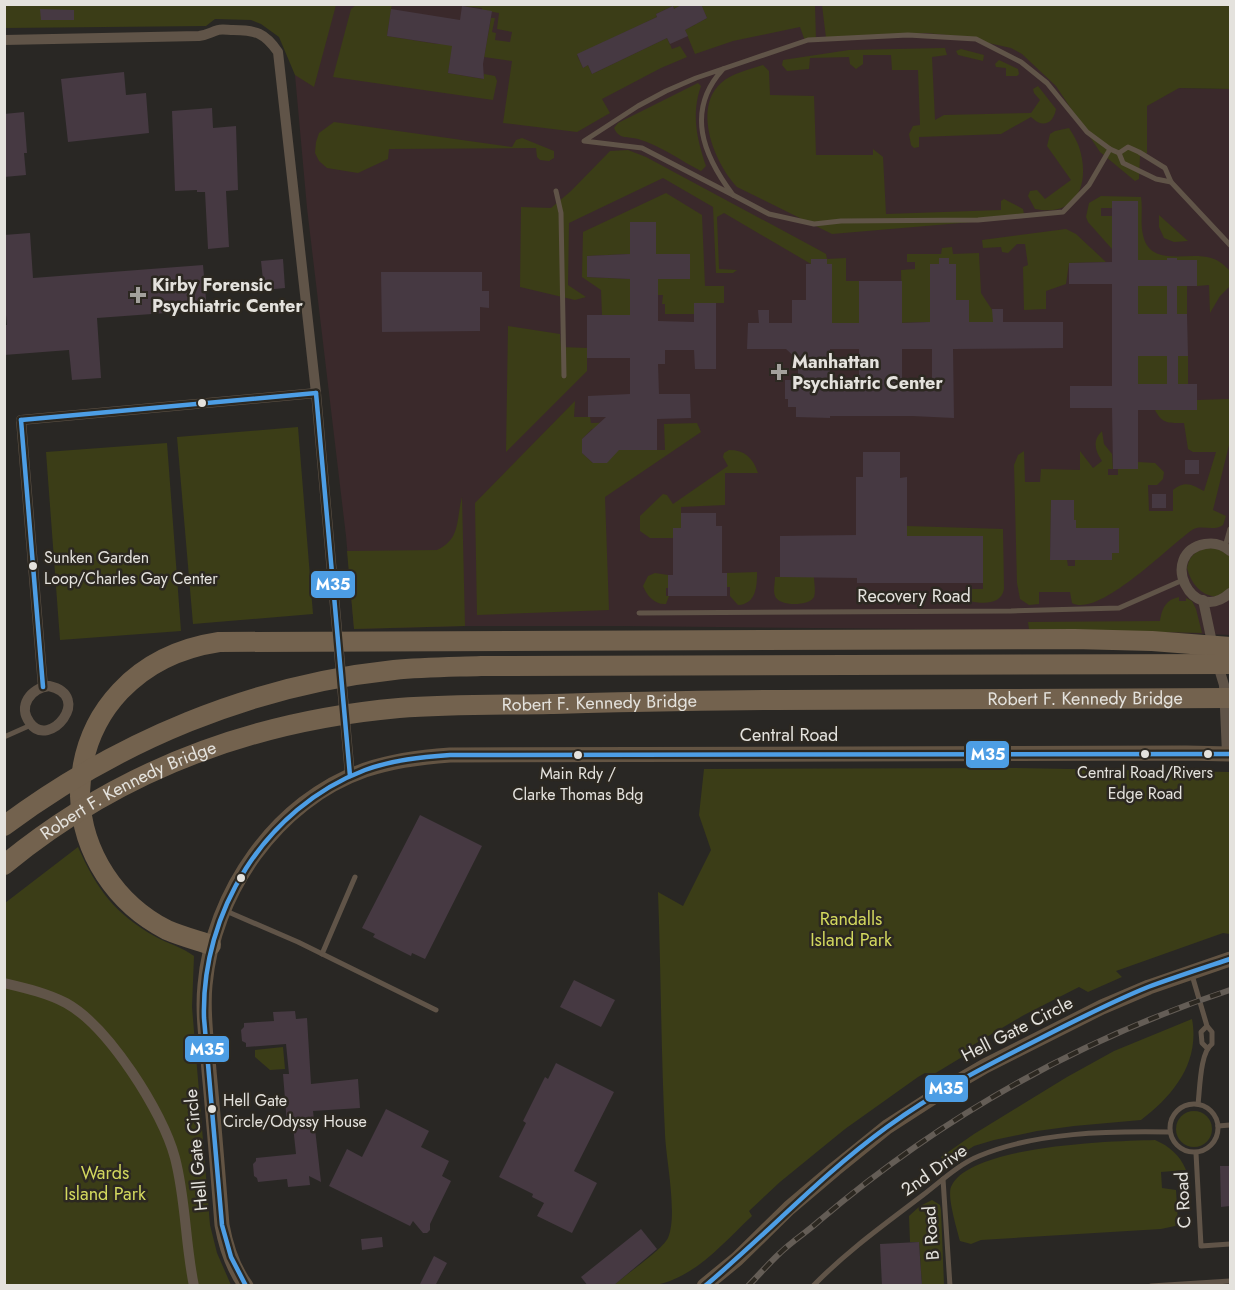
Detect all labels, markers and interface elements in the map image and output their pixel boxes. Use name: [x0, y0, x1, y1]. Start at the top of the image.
place label: Kirby Forensic Psychiatric Center: [152, 272, 303, 319]
marker: Kirby Forensic Psychiatric Center: [129, 286, 147, 304]
place label: Manhattan Psychiatric Center: [792, 349, 943, 396]
marker: Manhattan Psychiatric Center: [770, 363, 788, 381]
unlabelled marker: [196, 397, 208, 409]
place label: Sunken Garden Loop/Charles Gay Center: [44, 546, 218, 590]
marker: Sunken Garden Loop/Charles Gay Center: [27, 560, 39, 572]
line badge: M35: [310, 570, 356, 599]
text: M35: [316, 573, 350, 596]
street label: Recovery Road: [857, 583, 971, 609]
street label: Robert F. Kennedy Bridge: [987, 685, 1183, 712]
street label: Robert F. Kennedy Bridge: [502, 688, 697, 718]
street label: Central Road: [740, 722, 838, 748]
street label: Robert F. Kennedy Bridge: [35, 734, 220, 846]
line badge: M35: [965, 740, 1010, 769]
text: M35: [971, 743, 1005, 766]
marker: Central Road/Rivers Edge Road: [1139, 748, 1151, 760]
unlabelled marker: [1202, 748, 1214, 760]
marker: Main Rdy / Clarke Thomas Bdg: [572, 749, 584, 761]
place label: Central Road/Rivers Edge Road: [1077, 761, 1213, 805]
place label: Main Rdy / Clarke Thomas Bdg: [513, 762, 643, 806]
unlabelled marker: [235, 872, 247, 884]
park label: Randalls Island Park: [810, 906, 892, 953]
street label: Hell Gate Circle: [957, 990, 1077, 1068]
line badge: M35: [184, 1035, 230, 1063]
text: M35: [190, 1038, 224, 1061]
line badge: M35: [924, 1074, 969, 1103]
text: M35: [929, 1077, 963, 1100]
street label: Hell Gate Circle: [178, 1088, 214, 1212]
place label: Hell Gate Circle/Odyssy House: [223, 1089, 367, 1133]
marker: Hell Gate Circle/Odyssy House: [206, 1103, 218, 1115]
street label: 2nd Drive: [896, 1138, 972, 1202]
park label: Wards Island Park: [64, 1160, 146, 1207]
street label: C Road: [1169, 1171, 1197, 1229]
street label: B Road: [916, 1205, 946, 1261]

